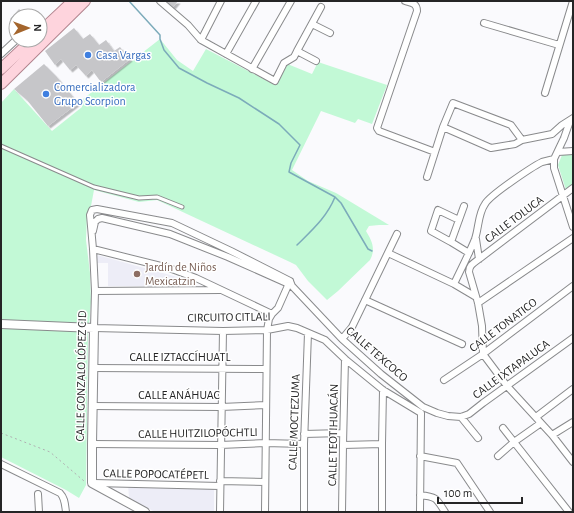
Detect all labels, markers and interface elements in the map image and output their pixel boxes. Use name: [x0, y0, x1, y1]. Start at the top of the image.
north arrow: [8, 8, 48, 48]
text: N: [32, 24, 43, 32]
place label: Casa Vargas: [96, 49, 151, 61]
marker: Casa Vargas: [83, 50, 93, 60]
place label: Comercializadora Grupo Scorpion: [54, 81, 136, 107]
marker: Comercializadora Grupo Scorpion: [41, 89, 51, 99]
street label: CALLE TOLUCA: [483, 193, 545, 245]
place label: Jardín de Niños Mexicatzin: [145, 261, 216, 287]
marker: Jardín de Niños Mexicatzin: [132, 269, 142, 279]
street label: CALLE TONATICO: [467, 296, 539, 354]
street label: CALLE GONZALO LÓPEZ CID: [73, 310, 88, 442]
street label: CIRCUITO CITLALI: [187, 310, 271, 324]
street label: CALLE TEXCOCO: [344, 324, 410, 384]
street label: CALLE IXTAPALUCA: [470, 337, 552, 401]
street label: CALLE IZTACCÍHUATL: [130, 350, 230, 363]
street label: CALLE MOCTEZUMA: [286, 374, 302, 470]
street label: CALLE TEOTIHUACÁN: [325, 384, 340, 486]
street label: CALLE ANÁHUAC: [138, 388, 220, 401]
street label: CALLE HUITZILOPÓCHTLI: [138, 425, 258, 440]
street label: CALLE POPOCATÉPETL: [103, 466, 209, 481]
scale bar: [438, 479, 522, 505]
text: 100 m: [444, 487, 472, 499]

